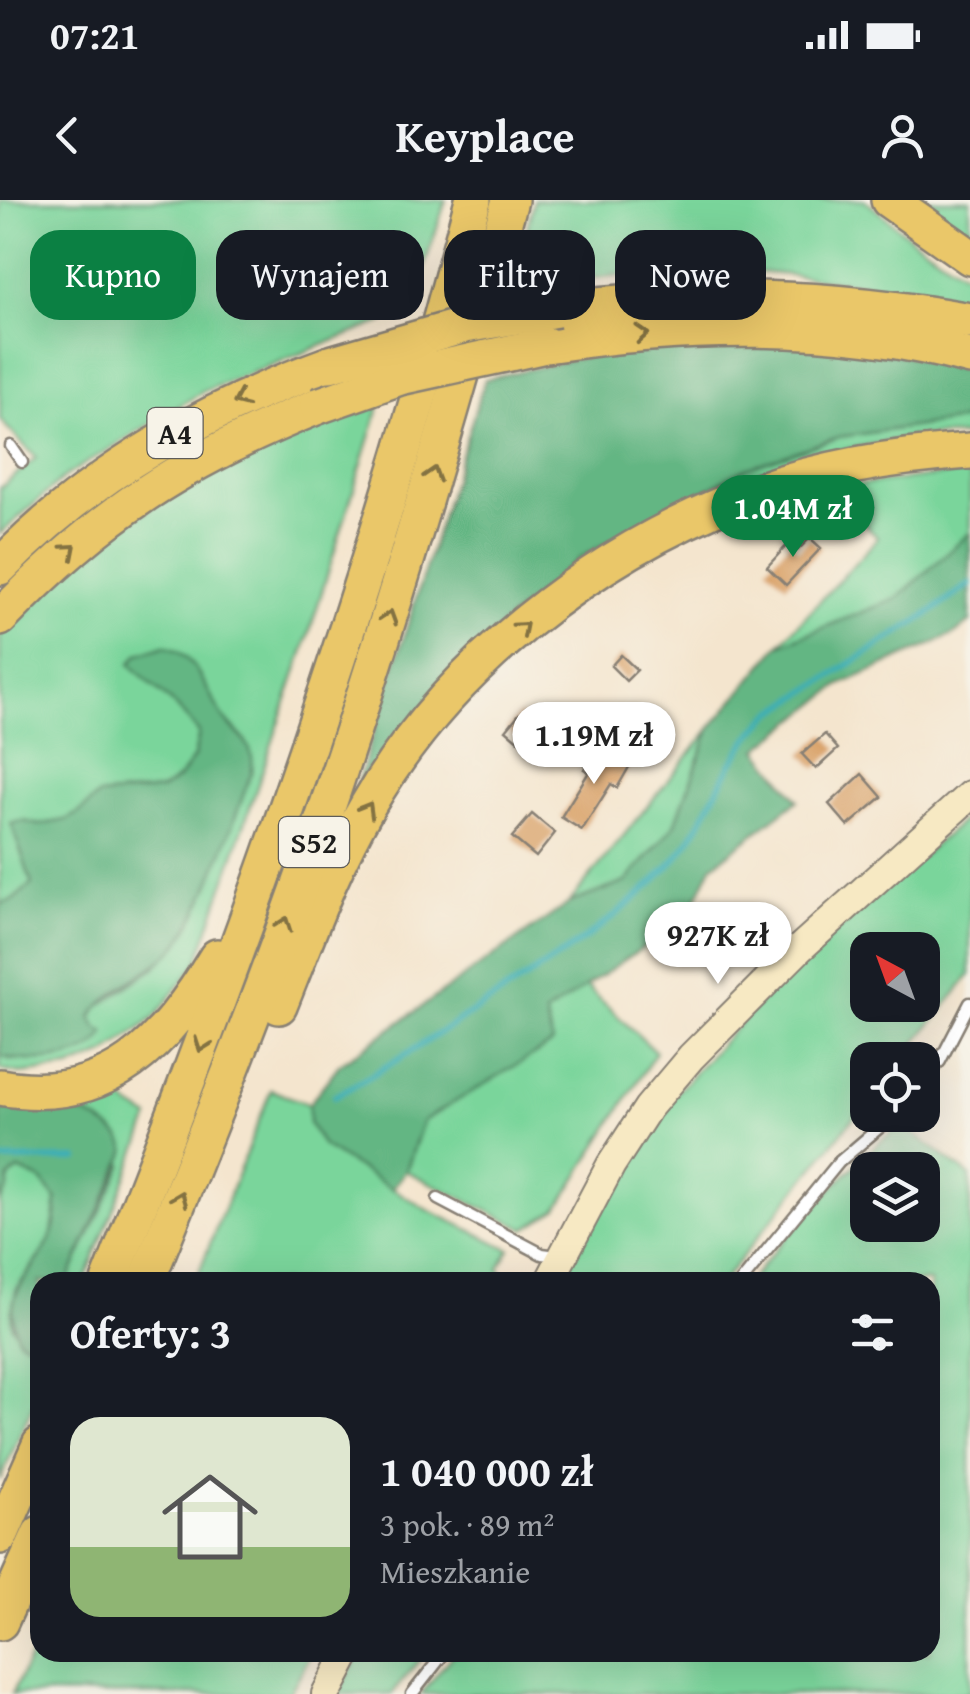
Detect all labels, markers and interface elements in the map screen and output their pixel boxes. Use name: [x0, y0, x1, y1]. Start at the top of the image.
text: 07:21: [50, 7, 140, 63]
text: Keyplace: [395, 103, 575, 168]
icon: back: [40, 108, 95, 163]
icon: person: [875, 108, 930, 163]
chip: Kupno: [30, 230, 196, 320]
chip: Wynajem: [216, 230, 424, 320]
chip: Filtry: [444, 230, 595, 320]
chip: Nowe: [615, 230, 766, 320]
one-way arrow: [635, 324, 651, 345]
one-way arrow: [232, 388, 250, 408]
road number: A4: [148, 408, 202, 458]
one-way arrow: [421, 466, 442, 483]
pin: 1.04M zł: [690, 475, 896, 560]
text: 1.04M zł: [733, 484, 853, 531]
one-way arrow: [58, 543, 77, 561]
one-way arrow: [377, 609, 397, 626]
one-way arrow: [510, 622, 528, 640]
pin: 1.19M zł: [491, 702, 697, 787]
text: 1.19M zł: [534, 711, 654, 758]
one-way arrow: [355, 801, 374, 819]
road number: S52: [279, 817, 349, 867]
pin: 927K zł: [626, 902, 810, 987]
text: 927K zł: [667, 911, 769, 958]
one-way arrow: [272, 917, 293, 934]
north arrow: [850, 932, 940, 1022]
map controls: [850, 932, 940, 1242]
one-way arrow: [194, 1035, 214, 1053]
button: locate: [850, 1042, 940, 1132]
button: layers: [850, 1152, 940, 1242]
one-way arrow: [168, 1191, 188, 1209]
text: Oferty: 3: [70, 1302, 231, 1363]
icon: filters: [845, 1305, 900, 1360]
text: 1 040 000 zł: [380, 1440, 594, 1501]
icon: home: [150, 1457, 270, 1577]
text: 3 pok. · 89 m²: [380, 1501, 554, 1548]
text: Mieszkanie: [380, 1548, 530, 1595]

